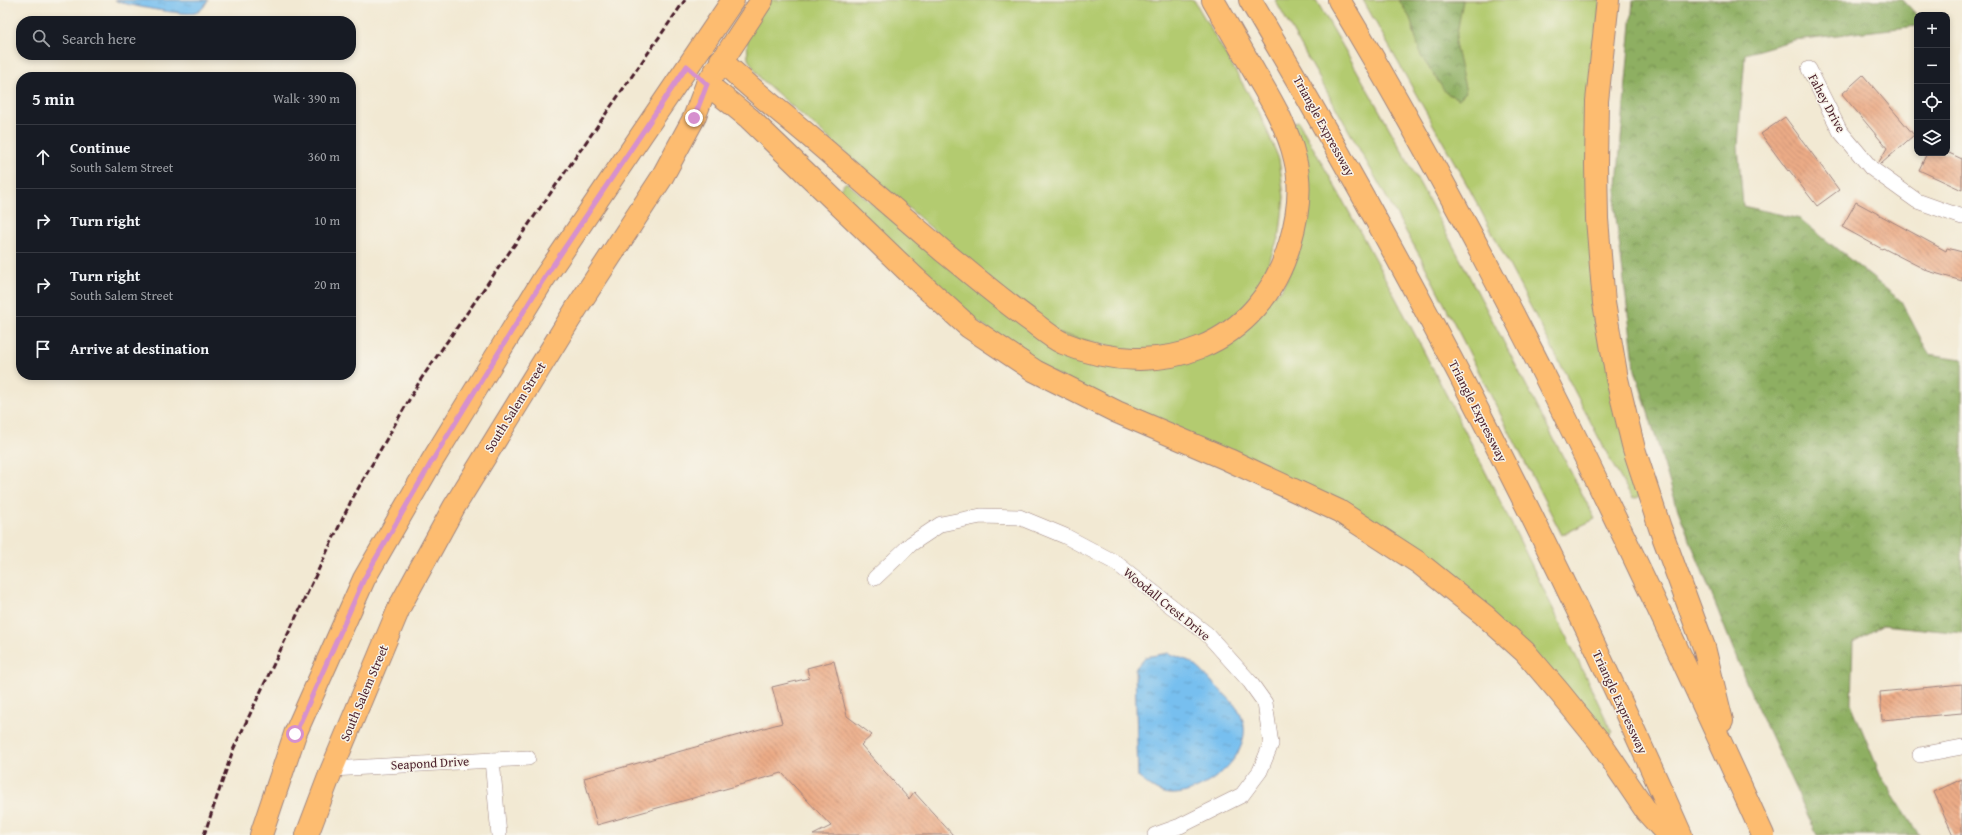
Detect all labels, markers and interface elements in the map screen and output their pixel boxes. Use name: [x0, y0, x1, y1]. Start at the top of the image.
map controls: [1914, 12, 1950, 156]
button: +: [1914, 12, 1950, 48]
search box: [16, 16, 356, 60]
icon: search: [30, 27, 52, 49]
text: Search here: [62, 28, 136, 49]
button: −: [1914, 48, 1950, 84]
street label: Fahey Drive: [1804, 70, 1850, 136]
street label: Triangle Expressway: [1288, 72, 1360, 180]
button: locate: [1914, 84, 1950, 120]
text: 5 min: [32, 86, 74, 111]
text: Walk · 390 m: [273, 89, 340, 108]
route end: [685, 109, 703, 127]
button: layers: [1914, 120, 1950, 156]
text: Continue: [70, 137, 131, 158]
icon: ahead: [32, 146, 54, 168]
text: 360 m: [308, 147, 340, 166]
text: South Salem Street: [70, 158, 173, 177]
icon: right: [32, 210, 54, 232]
text: Turn right: [70, 210, 141, 231]
text: 10 m: [314, 211, 340, 230]
text: Turn right: [70, 265, 141, 286]
icon: right: [32, 274, 54, 296]
text: 20 m: [314, 275, 340, 294]
text: South Salem Street: [70, 286, 173, 305]
icon: arrive: [32, 338, 54, 360]
text: Arrive at destination: [70, 338, 209, 359]
street label: Triangle Expressway: [1444, 357, 1512, 466]
street label: South Salem Street: [480, 358, 551, 456]
street label: Woodall Crest Drive: [1119, 563, 1215, 645]
street label: South Salem Street: [335, 641, 393, 744]
street label: Triangle Expressway: [1588, 647, 1653, 757]
route start: [286, 725, 304, 743]
street label: Seapond Drive: [390, 751, 470, 775]

